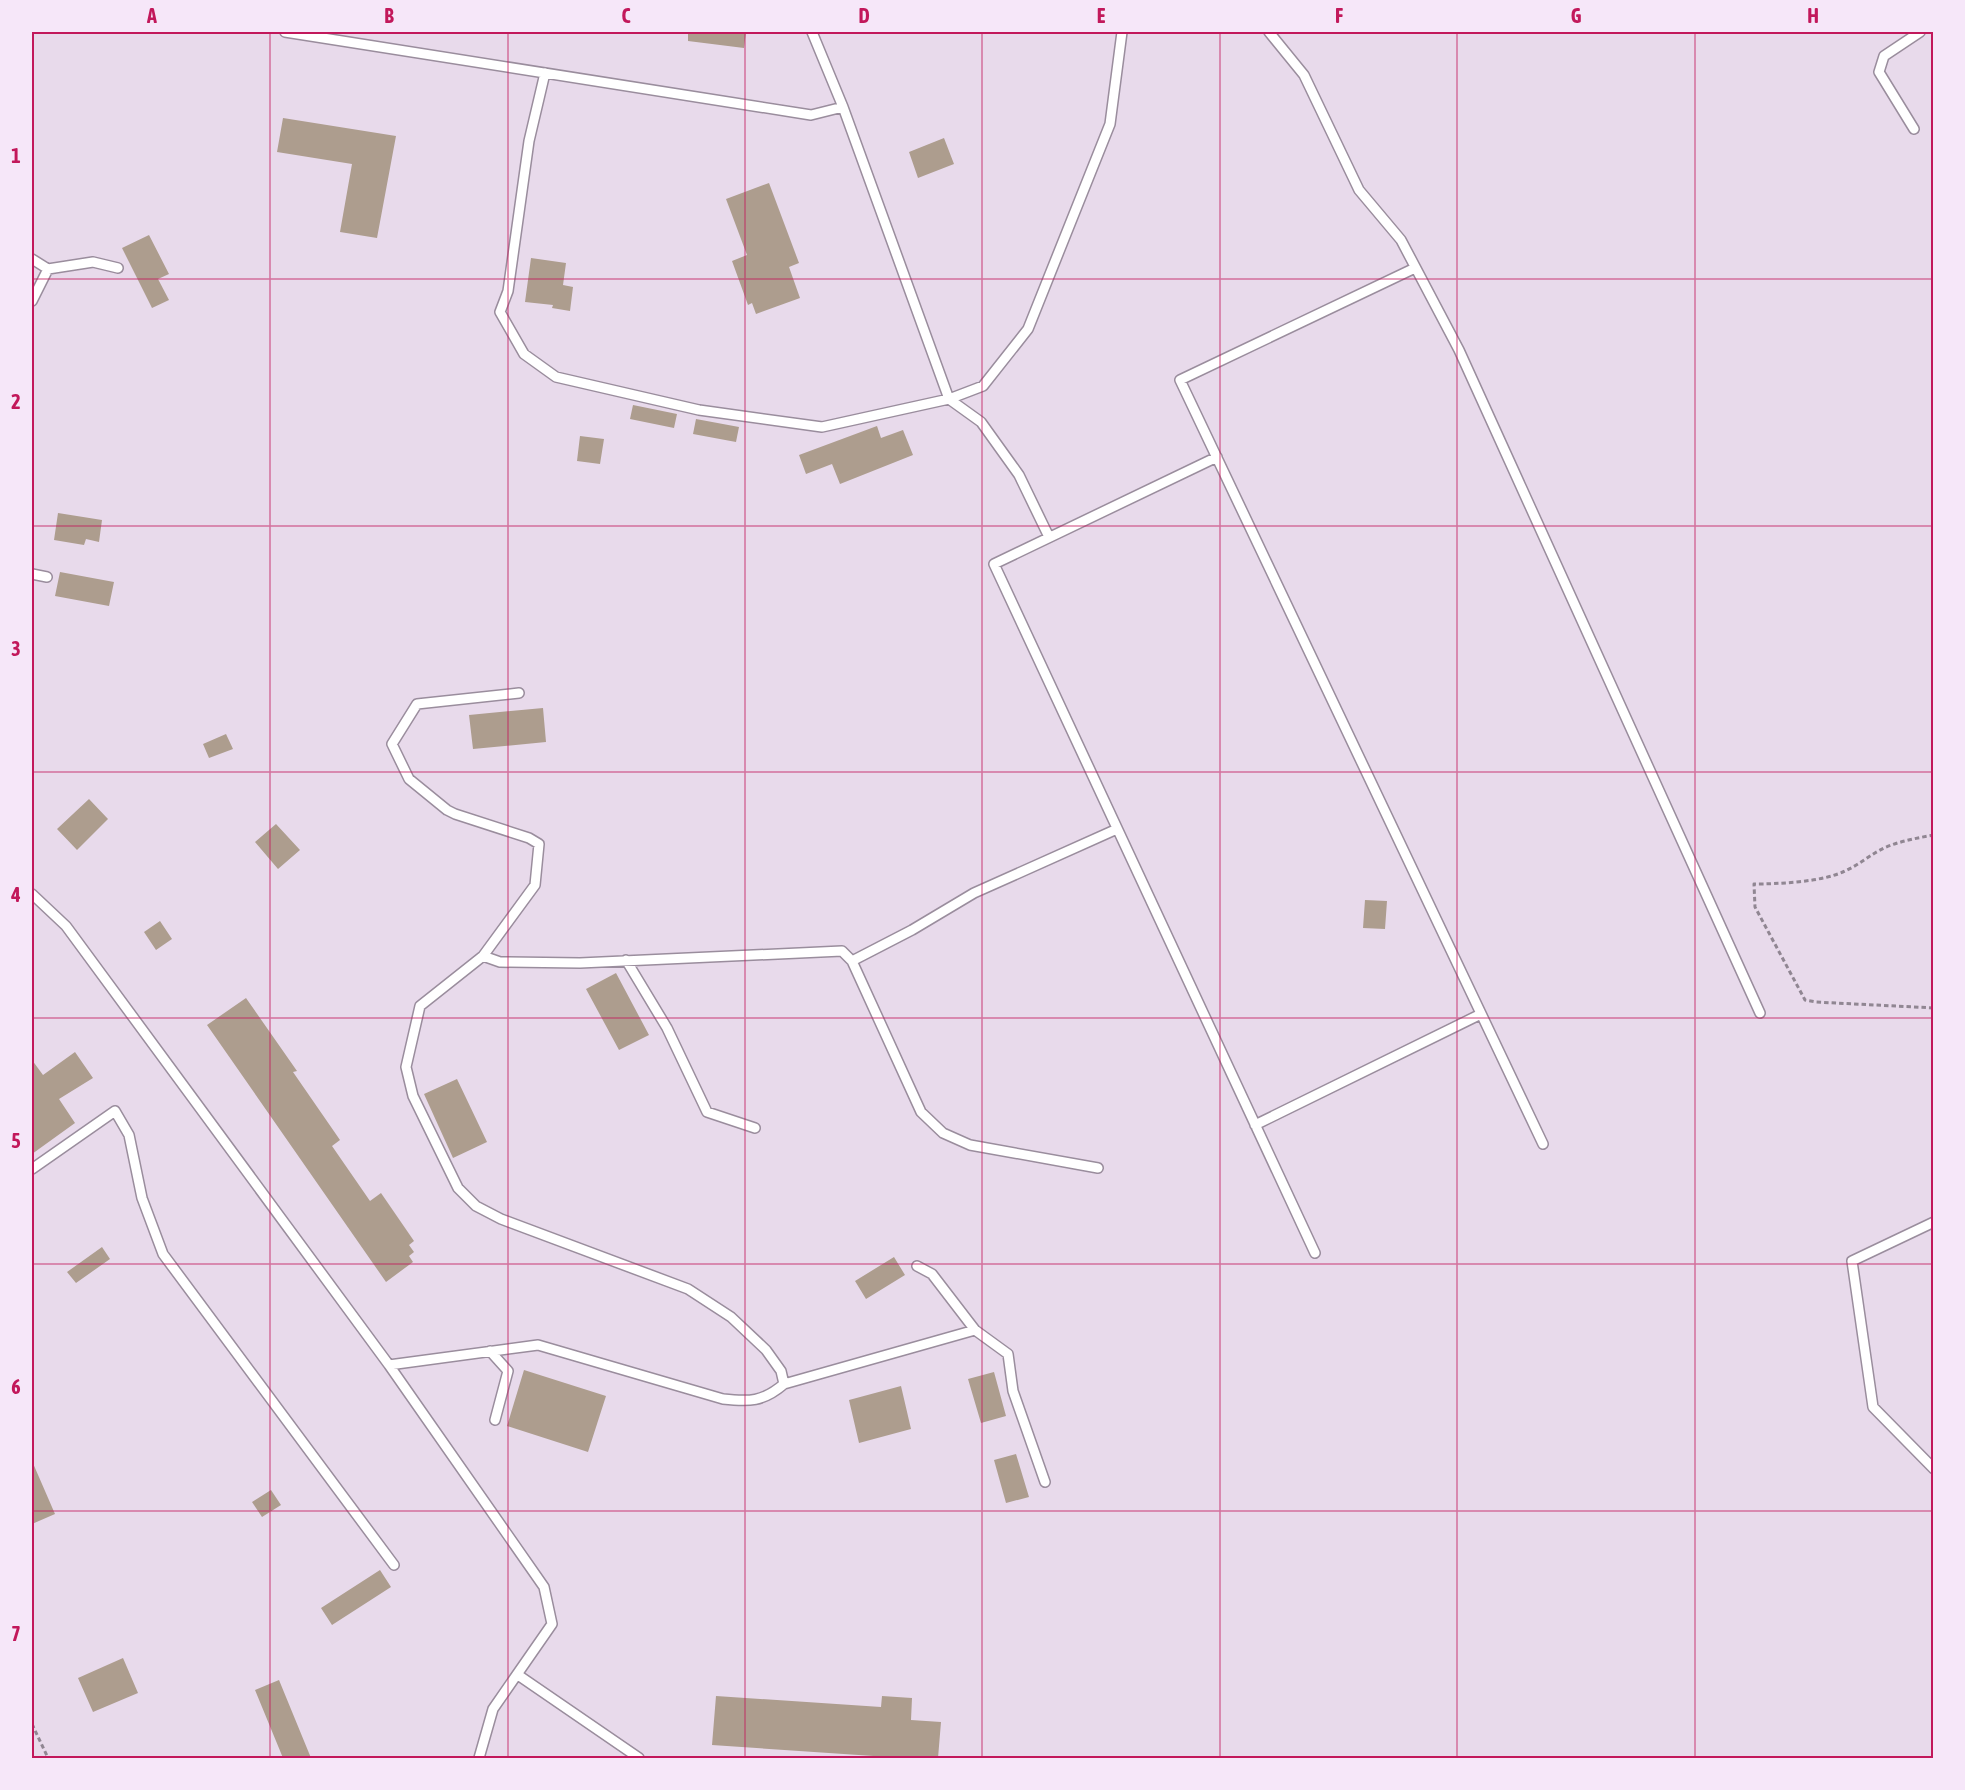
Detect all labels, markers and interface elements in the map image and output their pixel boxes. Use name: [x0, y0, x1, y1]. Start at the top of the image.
text: A: [146, 4, 157, 27]
text: B: [384, 4, 394, 27]
text: C: [622, 4, 631, 27]
text: D: [858, 4, 870, 27]
text: E: [1097, 4, 1106, 27]
text: F: [1335, 4, 1343, 27]
text: G: [1571, 4, 1582, 27]
text: H: [1807, 4, 1819, 27]
text: 1: [11, 144, 21, 167]
text: 2: [11, 390, 21, 413]
text: 3: [11, 637, 21, 660]
text: 4: [10, 883, 21, 906]
text: 5: [11, 1129, 21, 1152]
text: 6: [11, 1375, 21, 1398]
text: 7: [11, 1622, 21, 1645]

